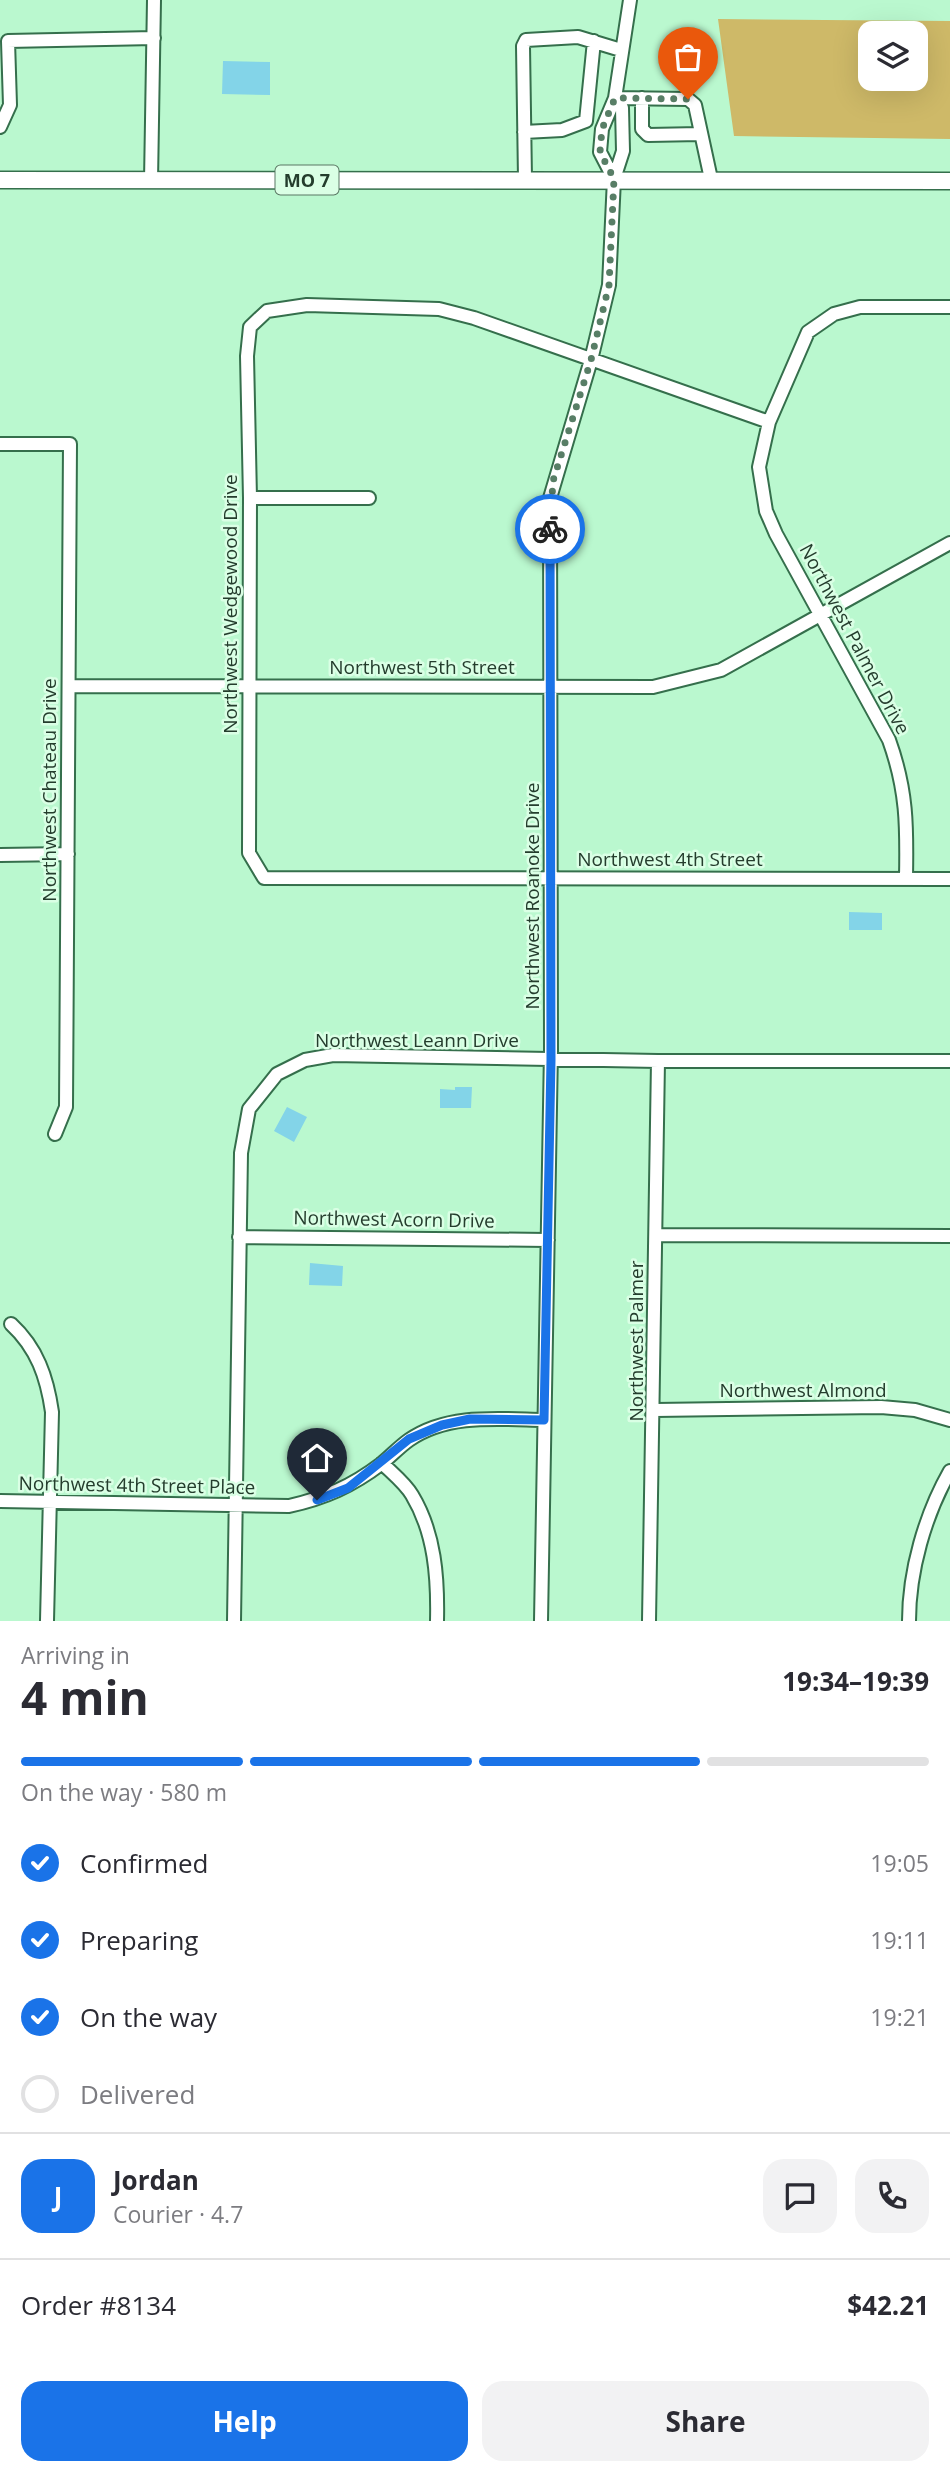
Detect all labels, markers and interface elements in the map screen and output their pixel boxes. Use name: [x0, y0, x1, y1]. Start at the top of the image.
map controls: [858, 21, 928, 91]
button: layers: [858, 21, 928, 91]
pin: [658, 27, 718, 99]
icon: bag: [669, 38, 707, 76]
road number: MO 7: [276, 166, 338, 195]
street label: Northwest Wedgewood Drive: [217, 474, 243, 734]
courier: [515, 494, 585, 564]
icon: bike: [531, 510, 569, 548]
street label: Northwest Palmer Drive: [794, 539, 916, 739]
street label: Northwest 5th Street: [329, 654, 515, 680]
street label: Northwest Chateau Drive: [36, 678, 62, 902]
street label: Northwest Roanoke Drive: [519, 783, 545, 1009]
street label: Northwest 4th Street: [577, 846, 763, 872]
street label: Northwest Leann Drive: [315, 1027, 519, 1053]
street label: Northwest Acorn Drive: [293, 1204, 495, 1234]
street label: Northwest Palmer: [623, 1260, 649, 1421]
street label: Northwest Almond: [719, 1377, 887, 1403]
pin: [287, 1428, 347, 1500]
icon: home: [298, 1439, 336, 1477]
street label: Northwest 4th Street Place: [18, 1470, 256, 1500]
text: Arriving in: [21, 1639, 130, 1671]
text: 19:34–19:39: [782, 1663, 929, 1699]
text: 4 min: [21, 1666, 149, 1728]
text: On the way · 580 m: [21, 1776, 227, 1808]
icon: check: [21, 1844, 59, 1882]
text: Confirmed: [80, 1845, 208, 1881]
text: 19:05: [870, 1847, 929, 1879]
icon: check: [21, 1921, 59, 1959]
text: Preparing: [80, 1922, 198, 1958]
text: 19:11: [870, 1924, 929, 1956]
icon: check: [21, 1998, 59, 2036]
text: On the way: [80, 1999, 217, 2035]
text: 19:21: [870, 2001, 929, 2033]
text: Delivered: [80, 2076, 195, 2112]
button: chat: [763, 2159, 837, 2233]
button: phone: [855, 2159, 929, 2233]
text: Jordan: [113, 2162, 199, 2198]
text: J: [54, 2178, 62, 2214]
text: Courier · 4.7: [113, 2198, 243, 2230]
text: Order #8134: [21, 2287, 176, 2323]
text: $42.21: [847, 2287, 929, 2323]
button: Help: [21, 2381, 468, 2461]
button: Share: [482, 2381, 929, 2461]

